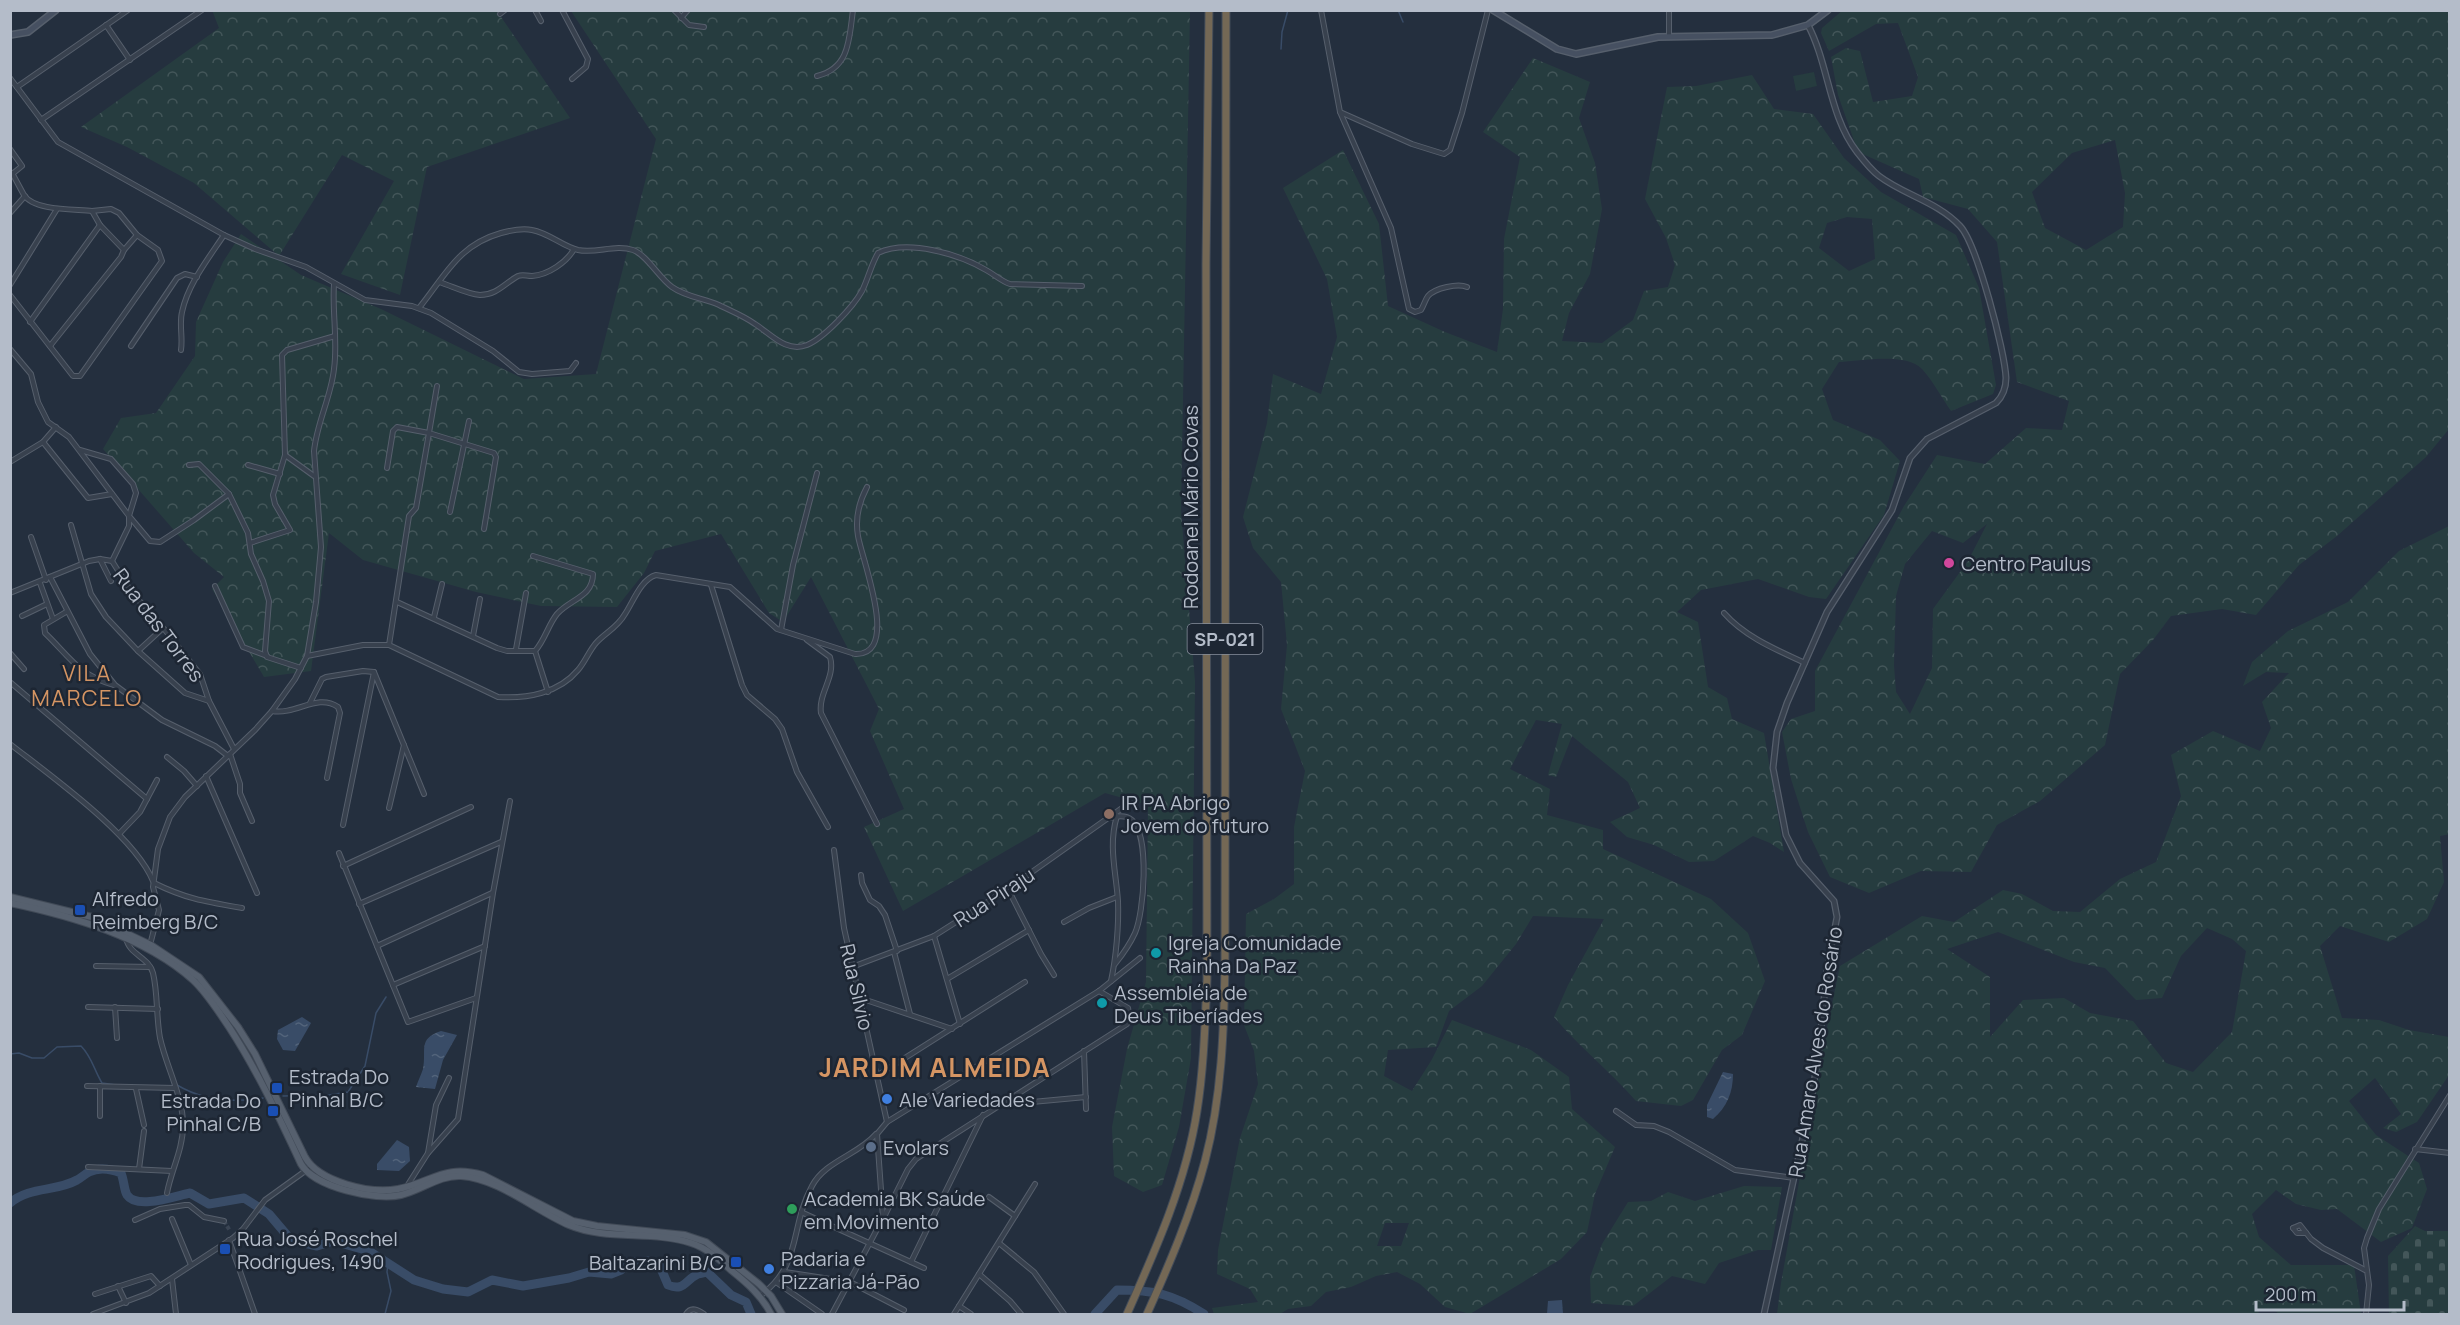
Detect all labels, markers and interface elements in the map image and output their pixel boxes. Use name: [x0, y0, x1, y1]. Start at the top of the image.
street label: Rodoanel Mário Covas: [1177, 405, 1204, 609]
place label: Centro Paulus: [1961, 550, 2091, 577]
marker: Centro Paulus: [1942, 556, 1956, 570]
street label: Rua das Torres: [107, 563, 211, 687]
road number: SP-021: [1188, 624, 1262, 654]
district label: VILA MARCELO: [31, 658, 143, 713]
place label: IR PA Abrigo Jovem do futuro: [1121, 789, 1269, 839]
marker: IR PA Abrigo Jovem do futuro: [1102, 807, 1116, 821]
street label: Rua Piraju: [948, 861, 1040, 933]
place label: Alfredo Reimberg B/C: [92, 885, 218, 935]
marker: Alfredo Reimberg B/C: [73, 903, 87, 917]
street label: Rua Amaro Alves do Rosário: [1782, 924, 1848, 1179]
place label: Igreja Comunidade Rainha Da Paz: [1168, 929, 1341, 979]
street label: Rua Silvio: [834, 941, 880, 1033]
marker: Igreja Comunidade Rainha Da Paz: [1149, 946, 1163, 960]
place label: Assembléia de Deus Tiberíades: [1114, 979, 1263, 1029]
marker: Assembléia de Deus Tiberíades: [1095, 996, 1109, 1010]
district label: JARDIM ALMEIDA: [819, 1049, 1051, 1085]
place label: Estrada Do Pinhal B/C: [289, 1063, 389, 1113]
marker: Estrada Do Pinhal B/C: [270, 1081, 284, 1095]
place label: Ale Variedades: [899, 1086, 1035, 1113]
place label: Estrada Do Pinhal C/B: [161, 1087, 261, 1137]
marker: Ale Variedades: [880, 1092, 894, 1106]
marker: Estrada Do Pinhal C/B: [266, 1104, 280, 1118]
place label: Evolars: [883, 1134, 949, 1161]
marker: Evolars: [864, 1140, 878, 1154]
place label: Academia BK Saúde em Movimento: [804, 1185, 985, 1235]
marker: Academia BK Saúde em Movimento: [785, 1202, 799, 1216]
place label: Rua José Roschel Rodrigues, 1490: [237, 1225, 398, 1275]
marker: Rua José Roschel Rodrigues, 1490: [218, 1242, 232, 1256]
place label: Padaria e Pizzaria Já-Pão: [781, 1245, 920, 1295]
place label: Baltazarini B/C: [589, 1249, 724, 1276]
marker: Baltazarini B/C: [729, 1255, 743, 1269]
marker: Padaria e Pizzaria Já-Pão: [762, 1262, 776, 1276]
scale bar: [2256, 1274, 2404, 1312]
text: 200 m: [2265, 1282, 2316, 1306]

